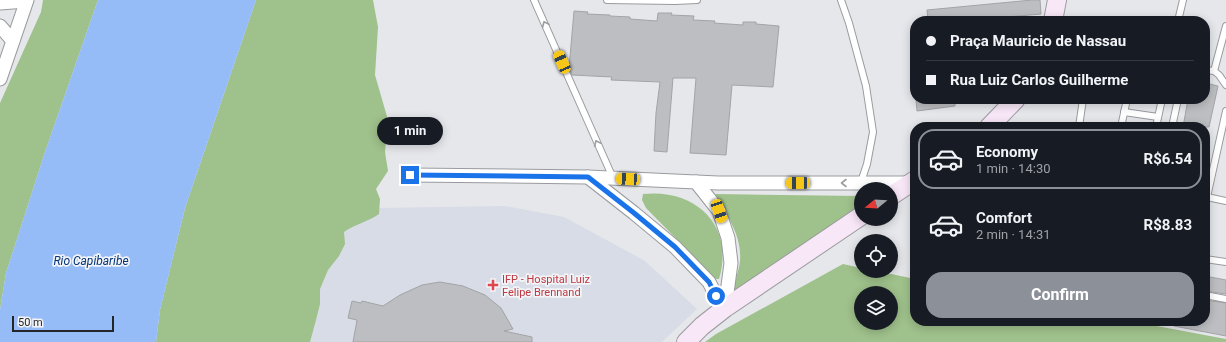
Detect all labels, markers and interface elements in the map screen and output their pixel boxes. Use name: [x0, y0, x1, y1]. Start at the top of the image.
one-way arrow: [541, 20, 549, 27]
text: Praça Mauricio de Nassau: [950, 32, 1126, 50]
car: [552, 49, 572, 75]
text: Rua Luiz Carlos Guilherme: [950, 71, 1128, 89]
callout: 1 min: [377, 117, 443, 145]
text: 1 min: [394, 123, 426, 138]
one-way arrow: [594, 139, 602, 147]
icon: car: [928, 141, 964, 177]
text: Economy: [976, 143, 1038, 161]
text: R$6.54: [1144, 150, 1192, 168]
text: 1 min · 14:30: [976, 161, 1051, 176]
route end: [401, 166, 419, 184]
car: [616, 172, 640, 186]
car: [786, 177, 810, 189]
one-way arrow: [841, 179, 847, 187]
north arrow: [854, 182, 898, 226]
map controls: [854, 182, 898, 330]
car: [709, 198, 729, 224]
icon: car: [928, 207, 964, 243]
text: Comfort: [976, 209, 1032, 227]
text: R$8.83: [1144, 216, 1192, 234]
text: 2 min · 14:31: [976, 227, 1051, 242]
button: locate: [854, 234, 898, 278]
water label: Rio Capibaribe: [53, 254, 129, 268]
button: Confirm: [926, 272, 1194, 318]
place label: IFP - Hospital Luiz Felipe Brennand: [502, 273, 591, 299]
marker: IFP - Hospital Luiz Felipe Brennand: [487, 279, 499, 291]
button: layers: [854, 286, 898, 330]
route start: [707, 287, 725, 305]
scale bar: [12, 314, 114, 333]
text: 50 m: [18, 316, 43, 329]

